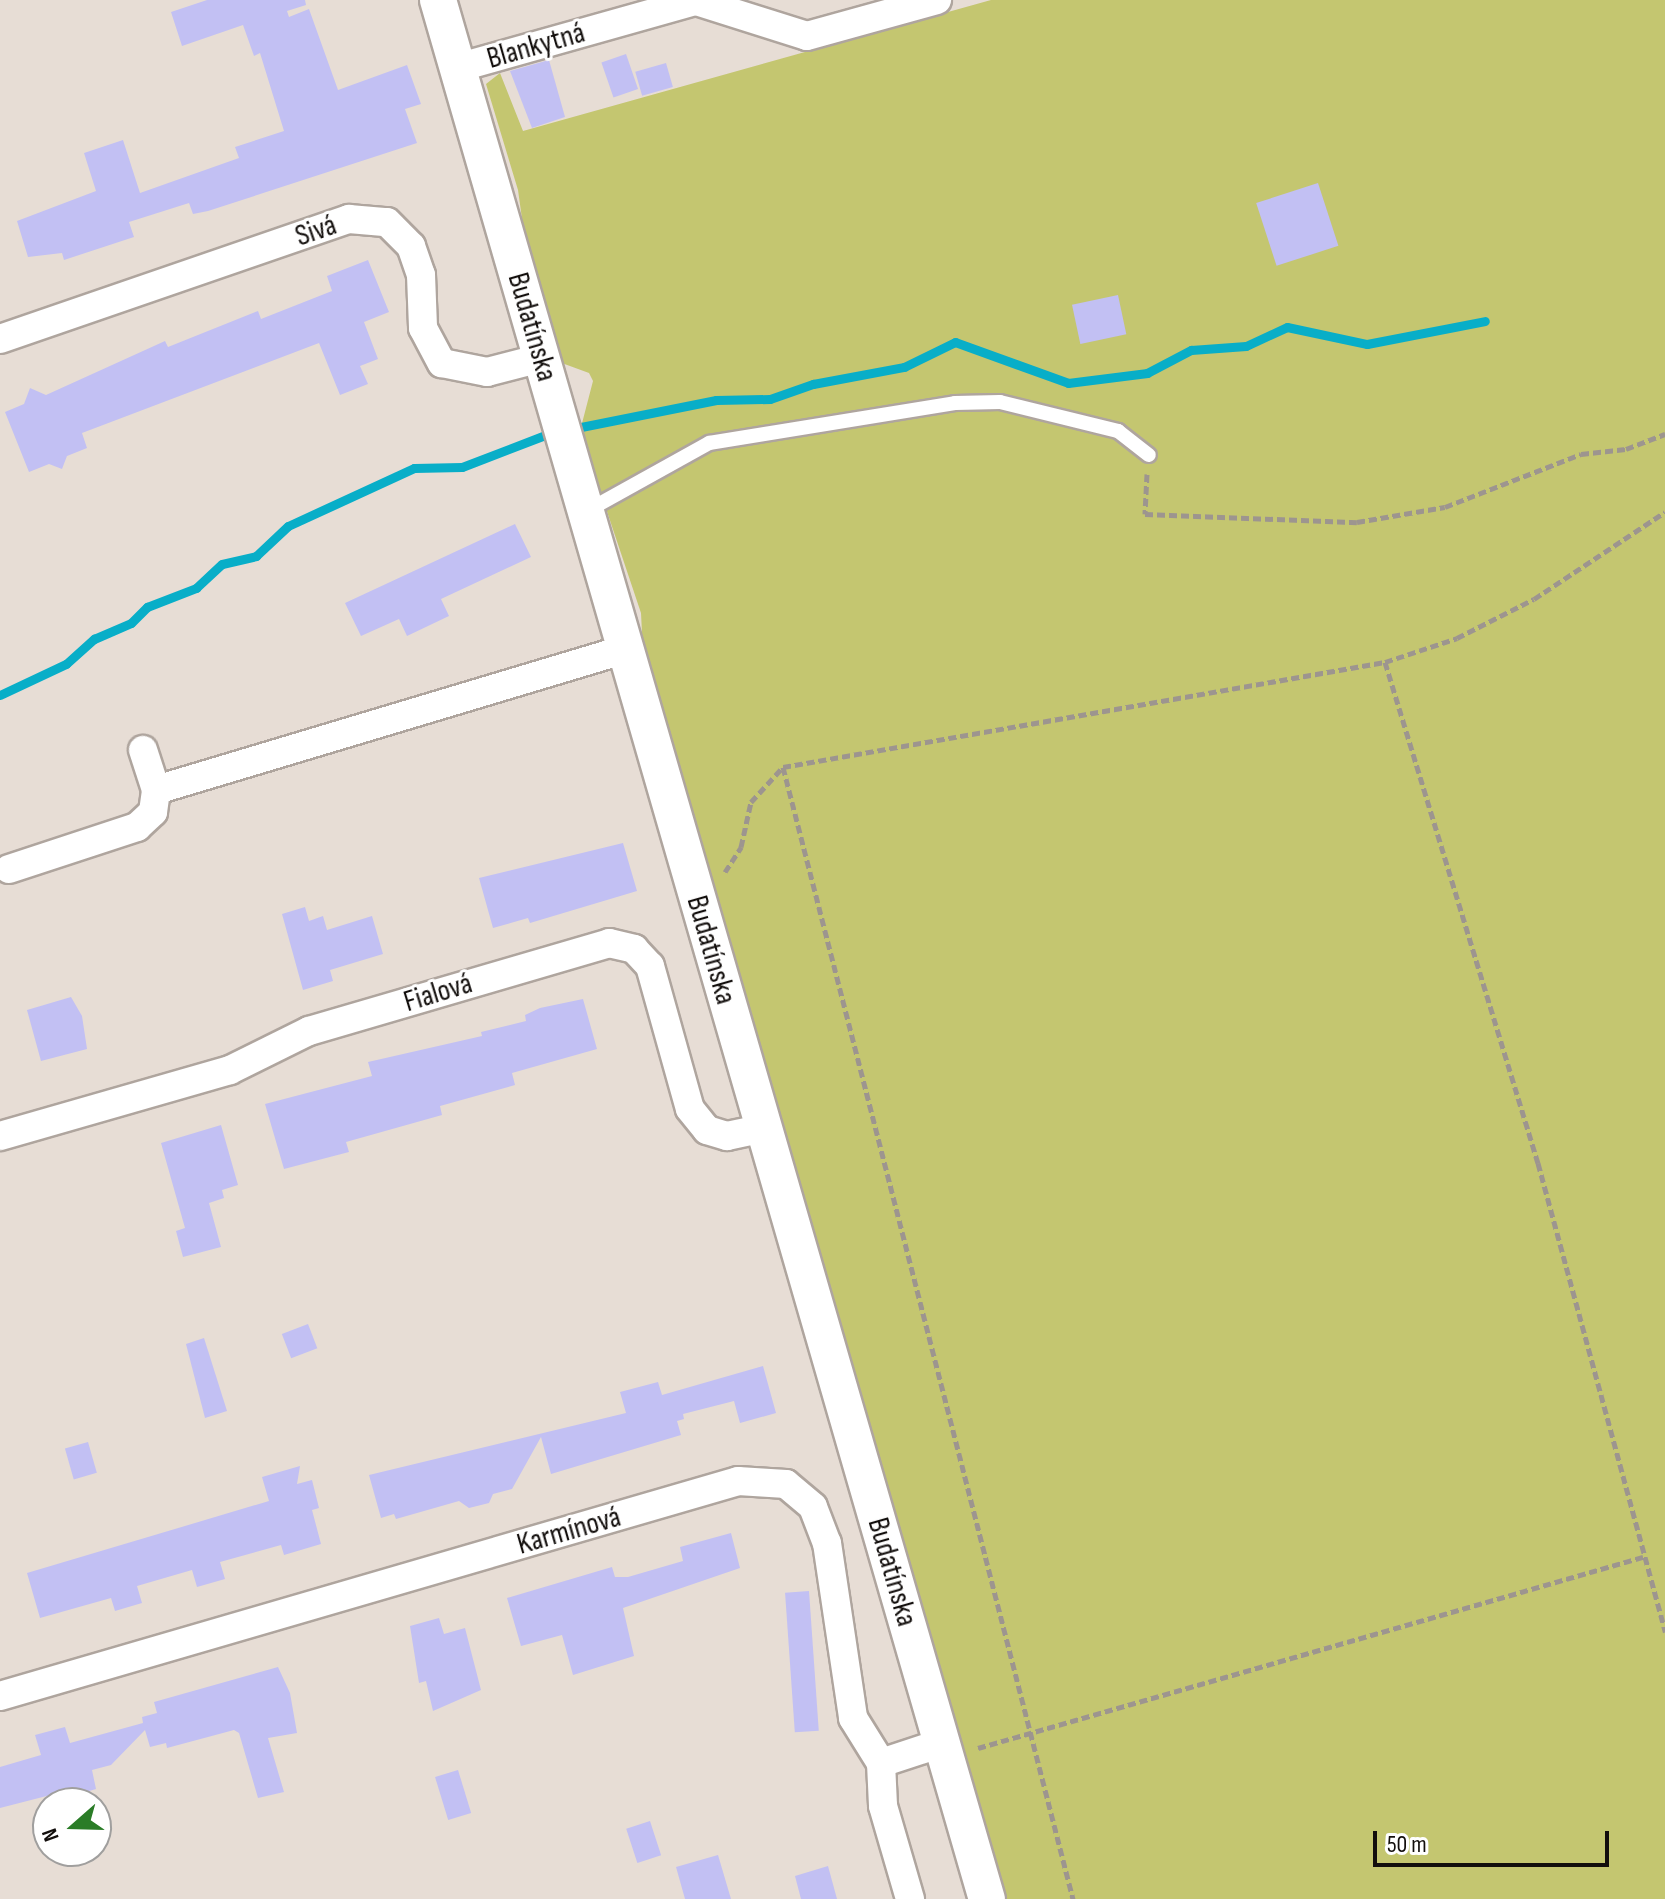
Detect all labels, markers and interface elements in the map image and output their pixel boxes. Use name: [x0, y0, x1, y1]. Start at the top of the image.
street label: Blankytná: [483, 15, 589, 77]
street label: Sivá: [291, 207, 341, 255]
street label: Budatínska: [499, 269, 565, 385]
street label: Budatínska: [678, 892, 744, 1008]
street label: Fialová: [400, 966, 476, 1020]
street label: Karmínová: [513, 1499, 625, 1563]
street label: Budatínska: [859, 1514, 925, 1630]
north arrow: [32, 1787, 112, 1867]
scale bar: [1377, 1815, 1613, 1865]
text: N: [36, 1825, 66, 1845]
text: 50 m: [1387, 1830, 1427, 1859]

